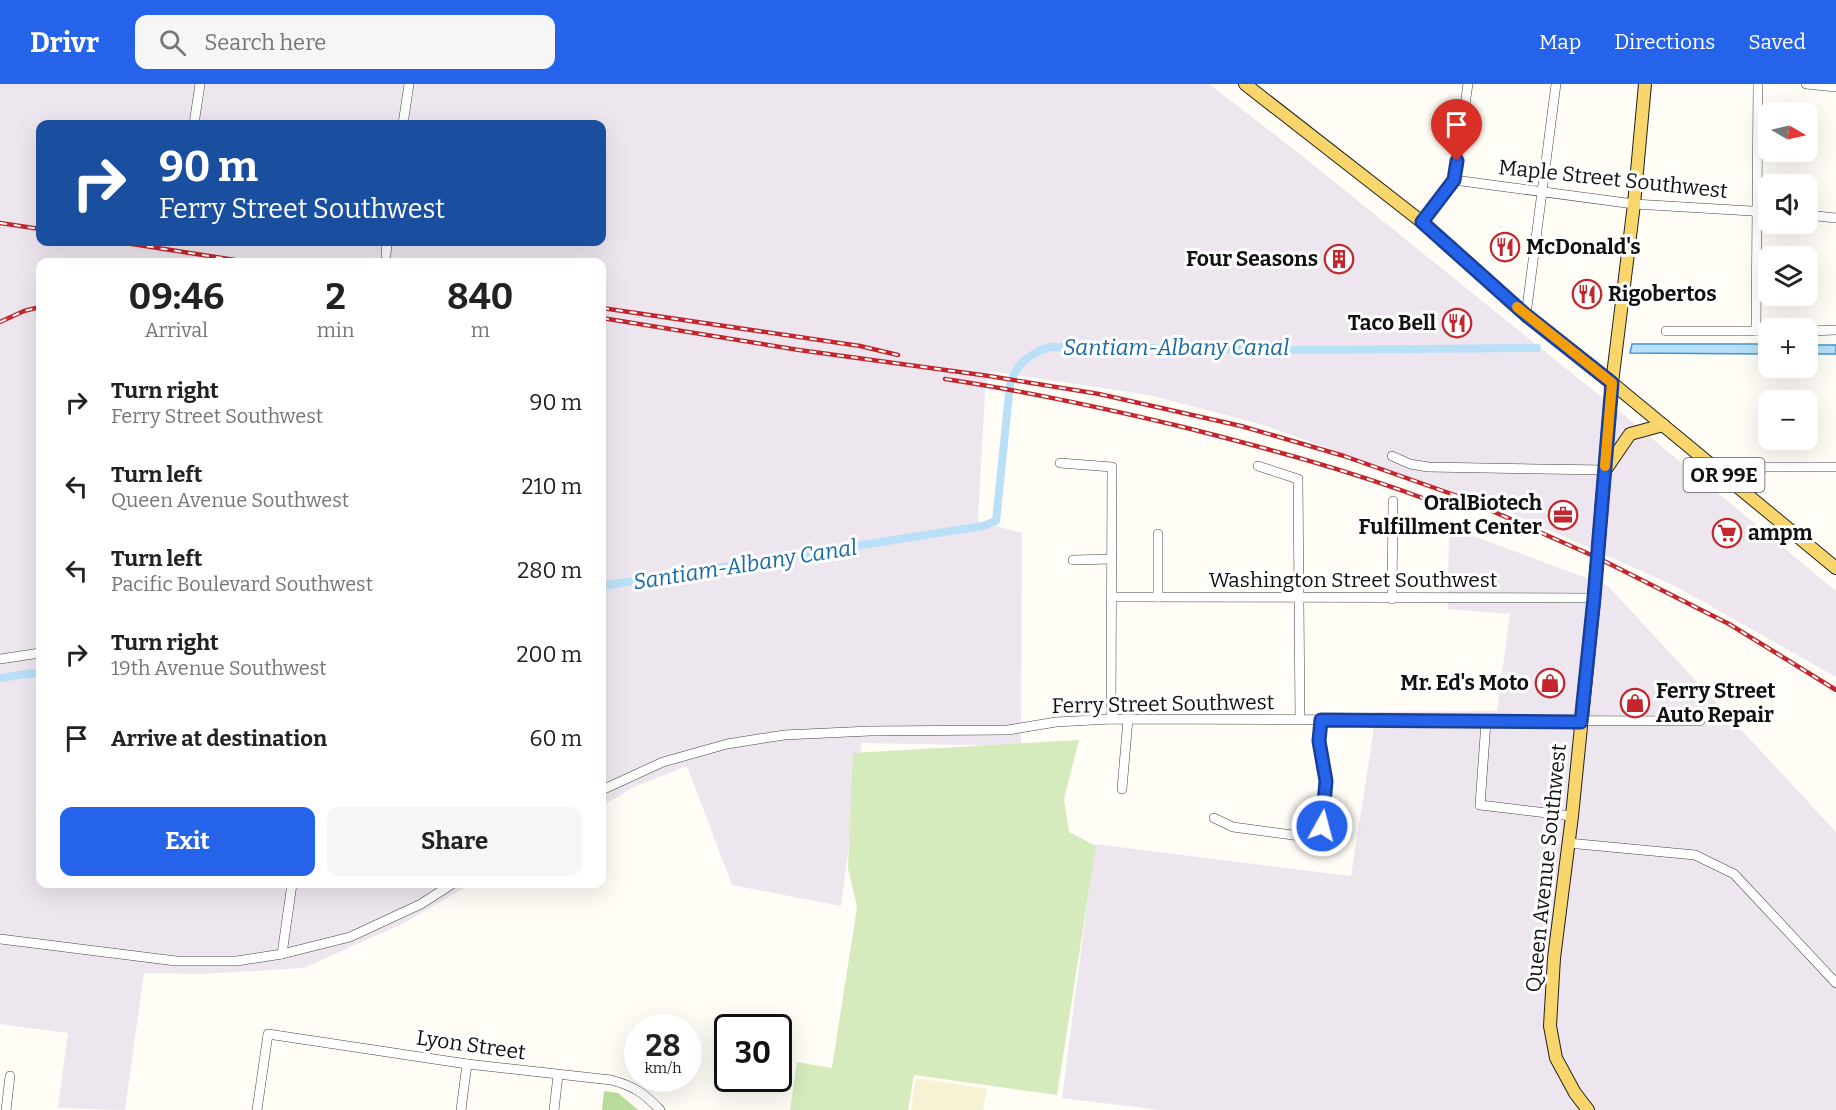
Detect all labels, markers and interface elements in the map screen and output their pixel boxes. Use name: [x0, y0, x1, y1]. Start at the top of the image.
search box: [135, 15, 555, 69]
text: Drivr: [30, 26, 99, 59]
icon: search: [156, 26, 189, 59]
text: Search here: [204, 29, 326, 56]
text: Map: [1539, 29, 1581, 55]
text: Directions: [1614, 29, 1715, 55]
text: Saved: [1748, 29, 1806, 55]
pin: [1431, 99, 1482, 161]
north arrow: [1758, 102, 1818, 162]
map controls: [1758, 102, 1818, 450]
icon: arrive: [1440, 108, 1473, 141]
text: 90 m: [159, 142, 258, 192]
icon: right: [60, 144, 138, 222]
street label: Maple Street Southwest: [1497, 154, 1729, 204]
button: sound: [1758, 174, 1818, 234]
text: Ferry Street Southwest: [159, 193, 445, 225]
restaurant icon: McDonald's: [1489, 231, 1521, 263]
place label: McDonald's: [1526, 234, 1641, 260]
building icon: Four Seasons: [1323, 243, 1355, 275]
place label: Four Seasons: [1186, 246, 1318, 272]
button: layers: [1758, 246, 1818, 306]
text: 09:46: [129, 275, 224, 319]
text: 2: [325, 275, 346, 319]
text: 840: [447, 275, 513, 319]
restaurant icon: Rigobertos: [1571, 278, 1603, 310]
place label: Rigobertos: [1608, 281, 1717, 307]
restaurant icon: Taco Bell: [1441, 307, 1473, 339]
place label: Taco Bell: [1348, 310, 1436, 336]
text: Arrival: [145, 318, 208, 342]
text: min: [317, 318, 354, 342]
text: m: [471, 318, 490, 342]
button: +: [1758, 318, 1818, 378]
water label: Santiam-Albany Canal: [1063, 334, 1289, 361]
text: Turn right: [111, 377, 219, 404]
icon: right: [60, 386, 93, 419]
text: 90 m: [530, 389, 582, 416]
button: −: [1758, 390, 1818, 450]
text: Ferry Street Southwest: [111, 404, 323, 428]
road number: OR 99E: [1684, 458, 1764, 492]
text: Turn left: [111, 461, 203, 488]
icon: left: [60, 470, 93, 503]
text: 210 m: [522, 473, 582, 500]
text: Queen Avenue Southwest: [111, 488, 349, 512]
place label: OralBiotech Fulfillment Center: [1359, 490, 1543, 540]
office icon: OralBiotech Fulfillment Center: [1547, 499, 1579, 531]
supermarket icon: ampm: [1711, 517, 1743, 549]
place label: ampm: [1748, 520, 1813, 546]
water label: Santiam-Albany Canal: [631, 533, 859, 596]
text: Turn left: [111, 545, 203, 572]
icon: left: [60, 554, 93, 587]
text: 280 m: [517, 557, 582, 584]
street label: Washington Street Southwest: [1209, 567, 1498, 593]
text: Pacific Boulevard Southwest: [111, 572, 373, 596]
text: Turn right: [111, 629, 219, 656]
icon: right: [60, 638, 93, 671]
text: 200 m: [516, 641, 582, 668]
text: 19th Avenue Southwest: [111, 656, 327, 680]
shop icon: Mr. Ed's Moto: [1534, 667, 1566, 699]
place label: Mr. Ed's Moto: [1400, 670, 1529, 696]
place label: Ferry Street Auto Repair: [1656, 678, 1776, 728]
shop icon: Ferry Street Auto Repair: [1619, 687, 1651, 719]
street label: Ferry Street Southwest: [1052, 689, 1275, 719]
icon: arrive: [60, 722, 93, 755]
text: Arrive at destination: [111, 725, 327, 752]
text: 60 m: [530, 725, 582, 752]
street label: Queen Avenue Southwest: [1520, 742, 1572, 994]
position arrow: [1290, 794, 1354, 858]
button: Exit: [60, 807, 315, 876]
button: Share: [327, 807, 582, 876]
speed limit sign: 30: [714, 1014, 792, 1092]
street label: Lyon Street: [415, 1024, 528, 1066]
text: 28: [646, 1028, 680, 1064]
text: km/h: [644, 1059, 682, 1077]

